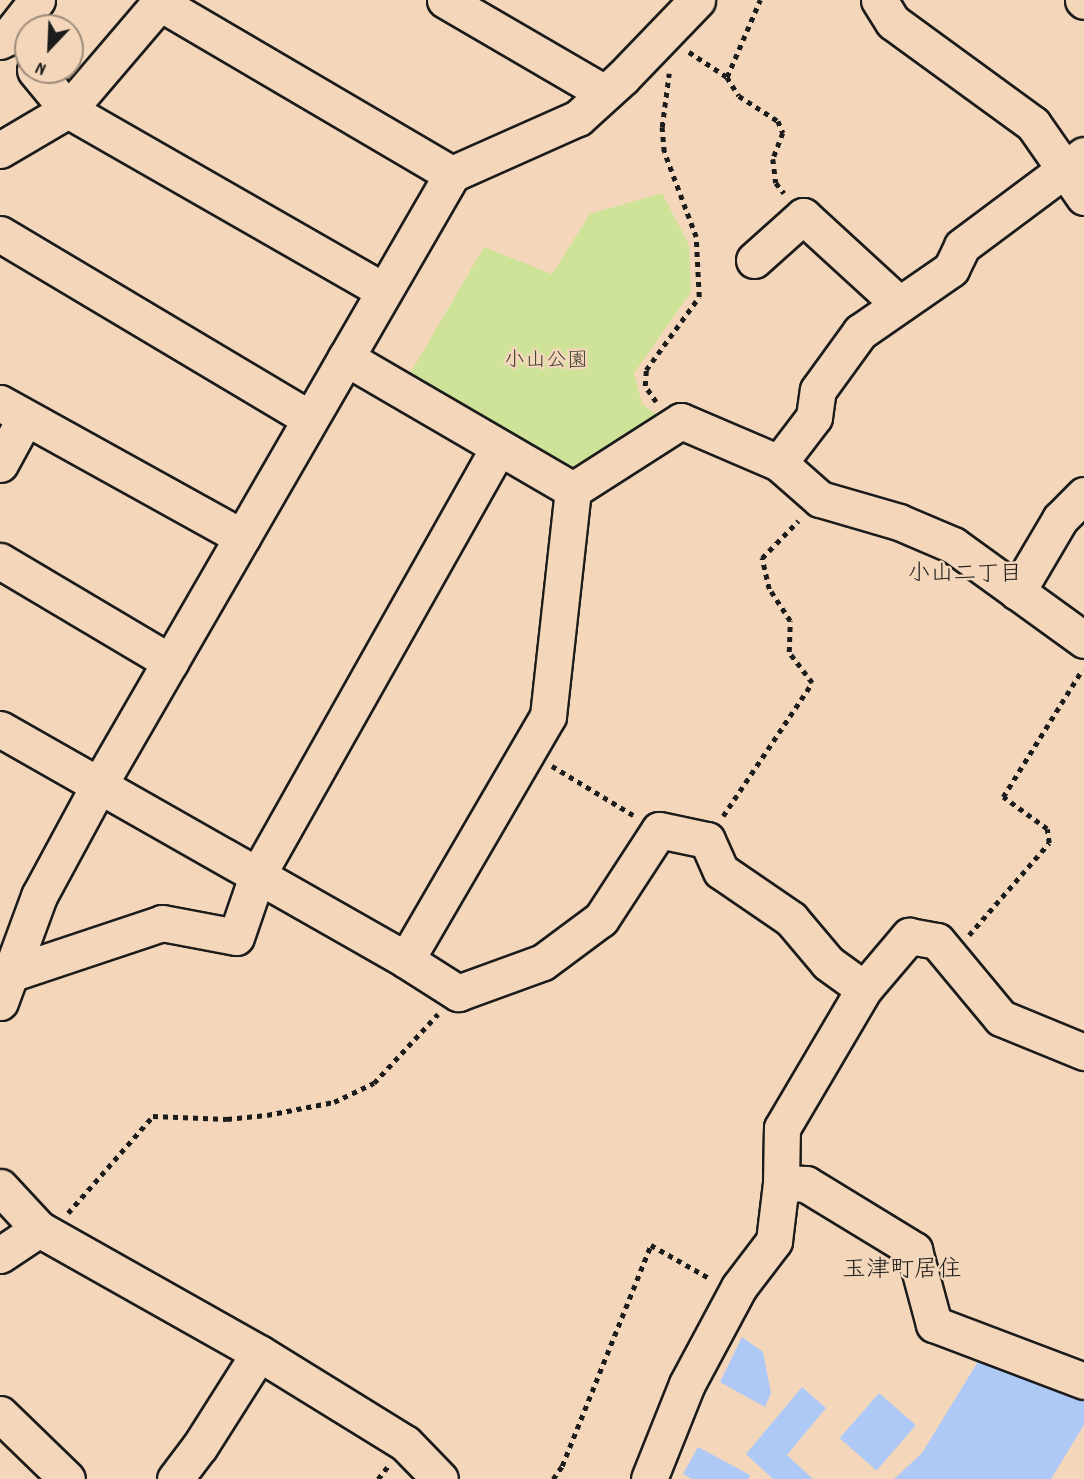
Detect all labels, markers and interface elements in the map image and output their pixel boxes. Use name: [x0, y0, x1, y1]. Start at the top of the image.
north arrow: [14, 14, 84, 84]
text: N: [32, 53, 51, 81]
park label: 小山公園: [504, 349, 588, 375]
district label: 小山二丁目: [908, 562, 1022, 590]
district label: 玉津町居住: [842, 1258, 962, 1286]

